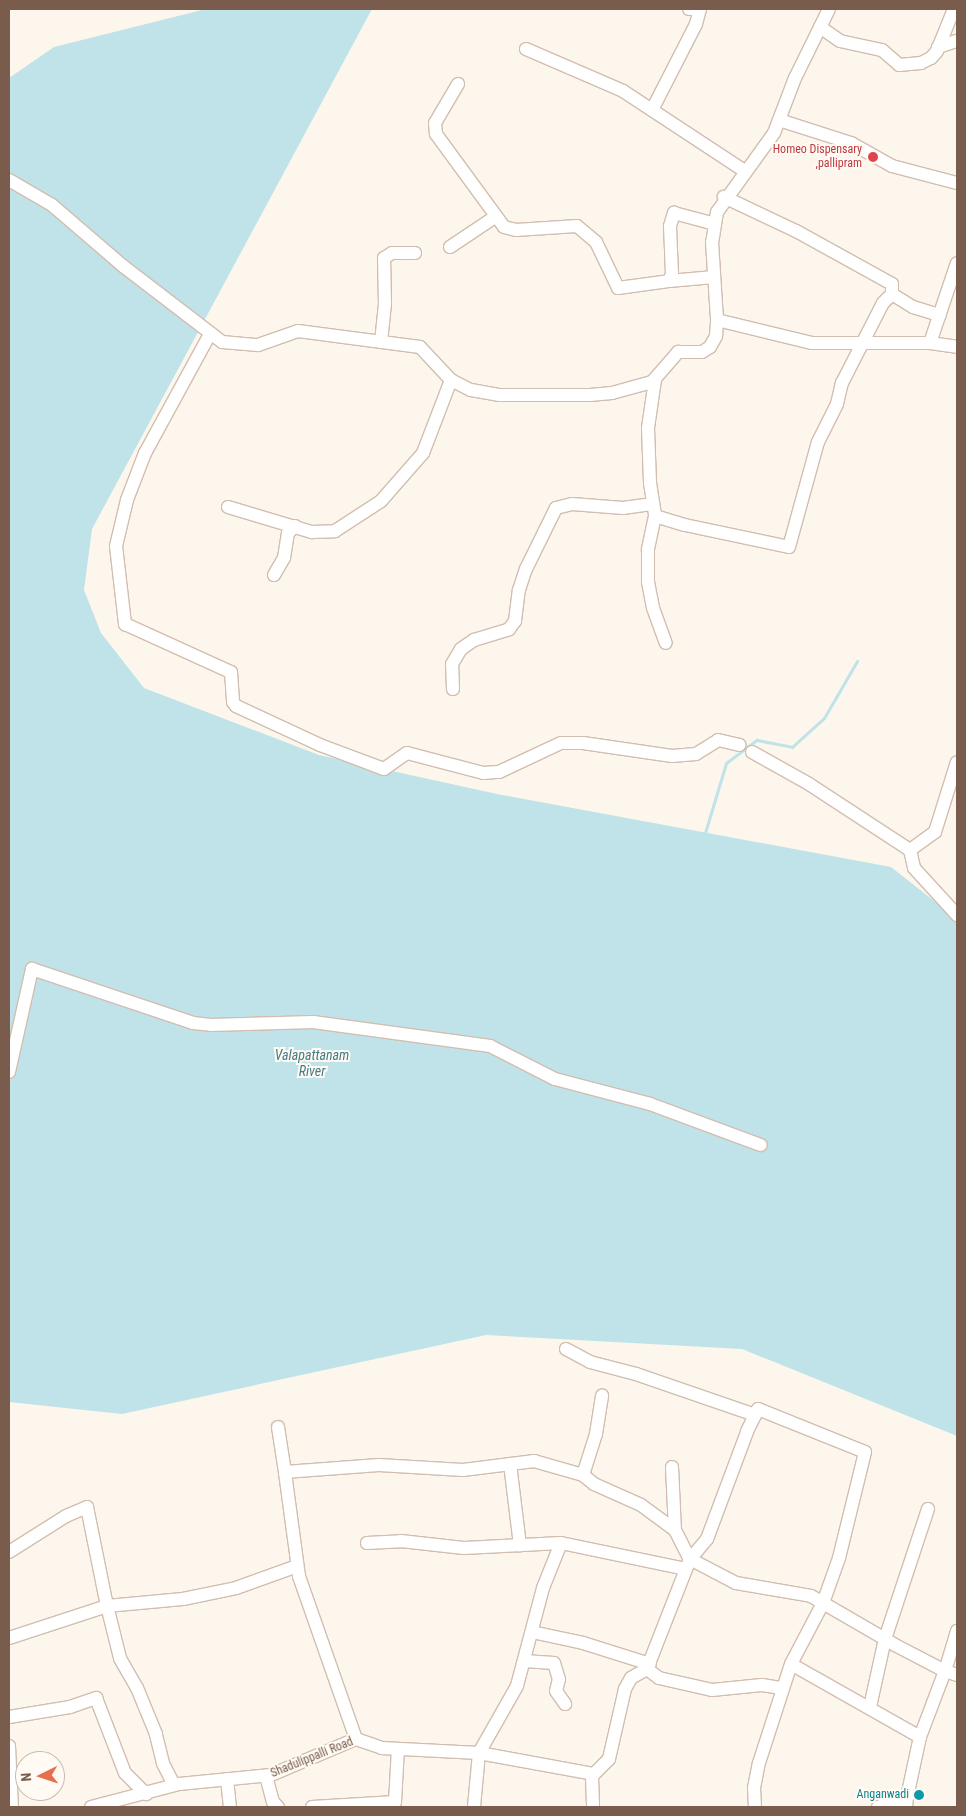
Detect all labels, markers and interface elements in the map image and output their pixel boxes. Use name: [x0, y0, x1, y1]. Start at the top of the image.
place label: Homeo Dispensary ,pallipram: [773, 143, 862, 171]
marker: Homeo Dispensary ,pallipram: [866, 150, 880, 164]
water label: Valapattanam River: [275, 1047, 349, 1080]
street label: Shadulippalli Road: [269, 1735, 355, 1781]
north arrow: [15, 1751, 65, 1801]
text: N: [18, 1772, 34, 1782]
place label: Anganwadi: [857, 1788, 909, 1802]
marker: Anganwadi: [913, 1789, 925, 1801]

